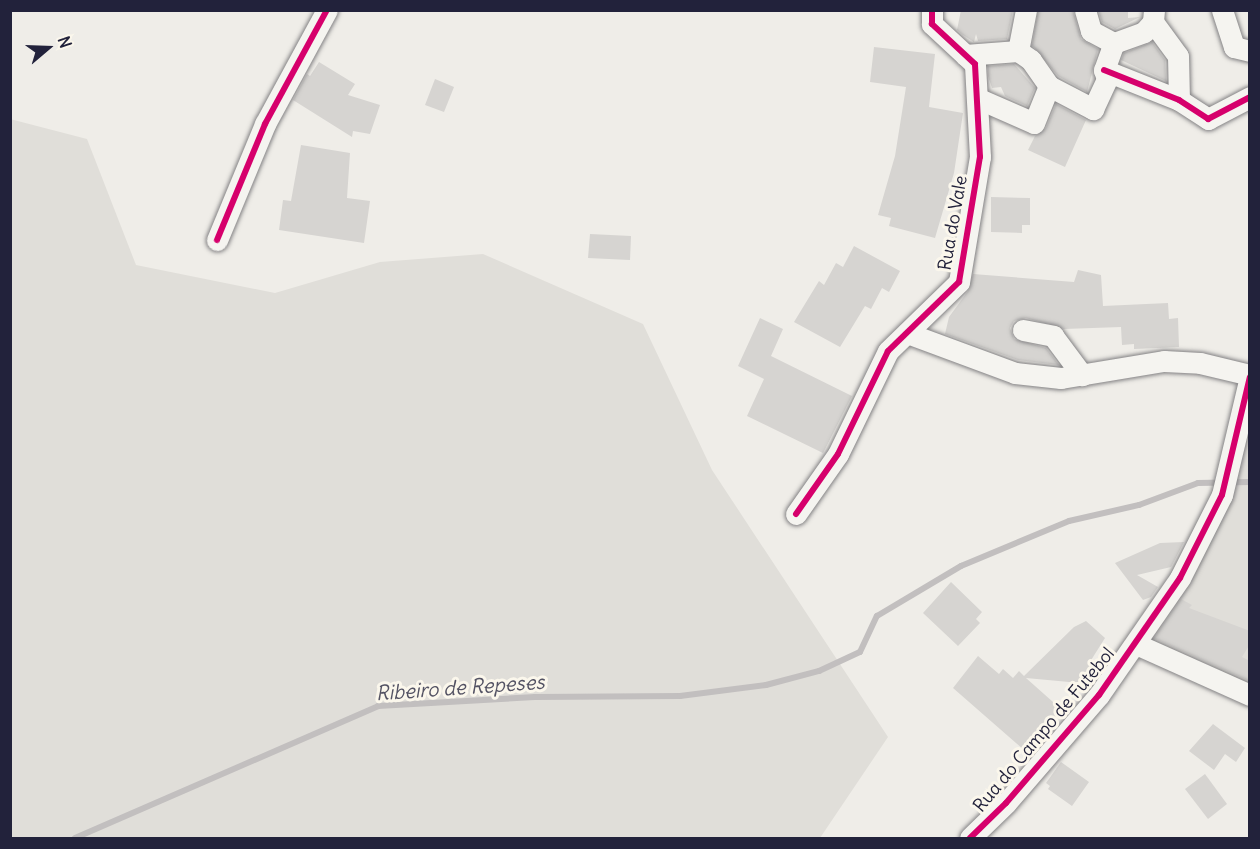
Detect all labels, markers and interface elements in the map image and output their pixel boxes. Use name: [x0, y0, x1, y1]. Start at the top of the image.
north arrow: [18, 18, 78, 78]
text: N: [54, 34, 76, 51]
street label: Rua do Vale: [934, 174, 972, 272]
street label: Rua do Campo de Futebol: [969, 643, 1119, 817]
water label: Ribeiro de Repeses: [375, 669, 545, 705]

